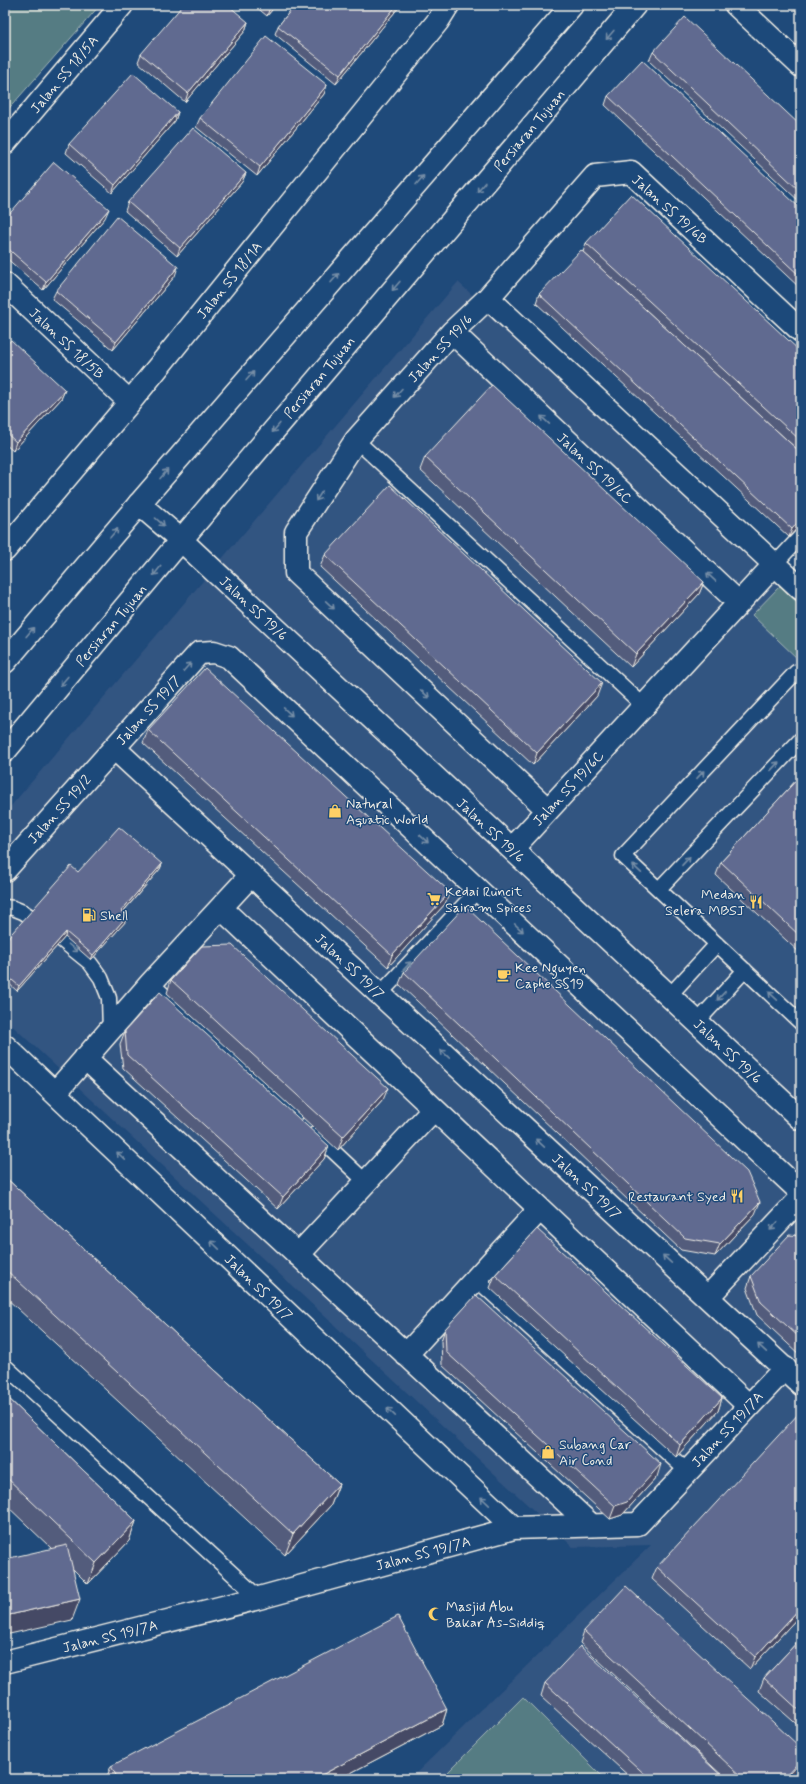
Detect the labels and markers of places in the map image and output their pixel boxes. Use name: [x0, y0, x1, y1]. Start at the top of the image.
place label: Natural Aquatic World: [346, 795, 428, 829]
shop icon: Natural Aquatic World: [327, 803, 343, 819]
place label: Kedai Runcit Sairam Spices: [445, 883, 531, 917]
place label: Medan Selera MBSJ: [665, 886, 745, 920]
supermarket icon: Kedai Runcit Sairam Spices: [426, 891, 442, 907]
restaurant icon: Medan Selera MBSJ: [748, 894, 764, 910]
fuel station icon: Shell: [81, 907, 97, 923]
place label: Shell: [100, 907, 128, 925]
place label: Kee Nguyen Caphe SS19: [515, 959, 586, 993]
cafe icon: Kee Nguyen Caphe SS19: [496, 967, 512, 983]
place label: Restaurant Syed: [628, 1188, 726, 1206]
restaurant icon: Restaurant Syed: [729, 1188, 745, 1204]
place label: Subang Car Air Cond: [559, 1436, 632, 1470]
shop icon: Subang Car Air Cond: [540, 1444, 556, 1460]
place label: Masjid Abu Bakar As-Siddiq: [446, 1598, 545, 1632]
mosque icon: Masjid Abu Bakar As-Siddiq: [427, 1606, 443, 1622]

